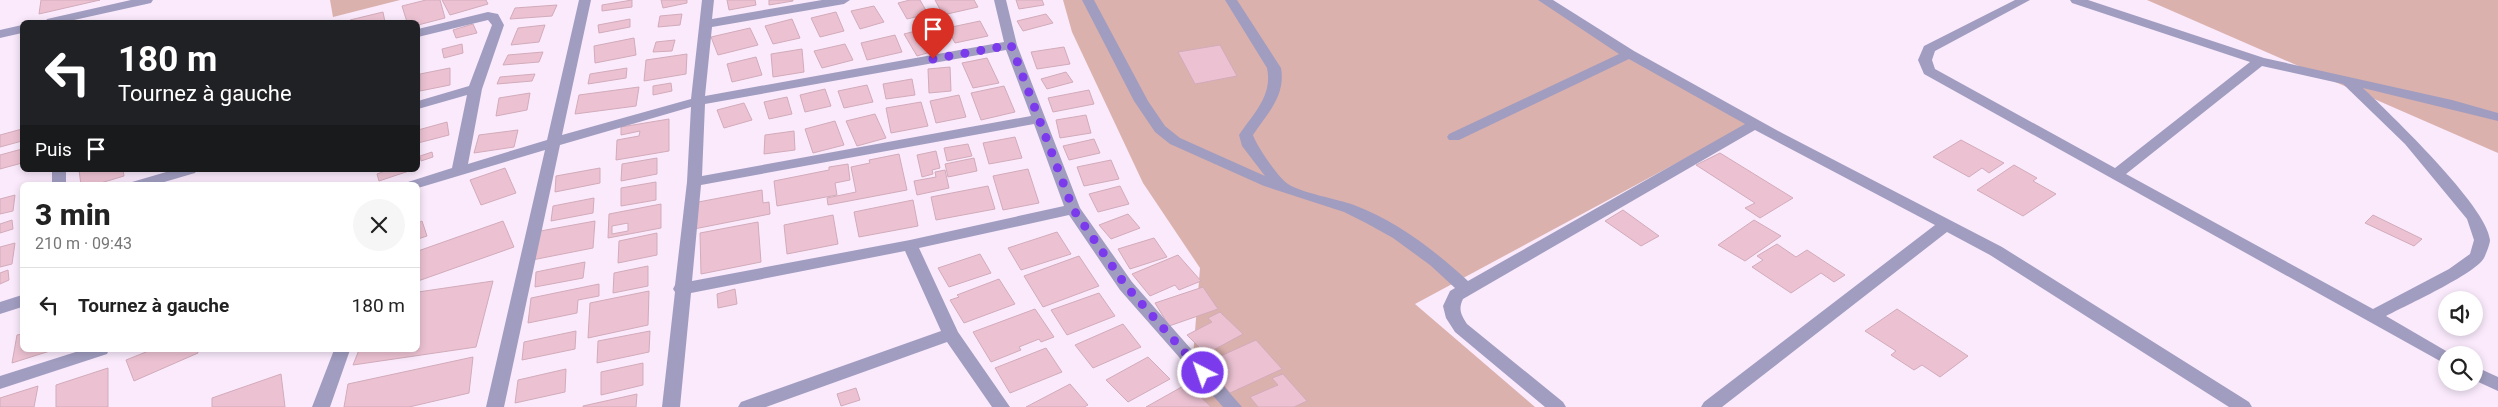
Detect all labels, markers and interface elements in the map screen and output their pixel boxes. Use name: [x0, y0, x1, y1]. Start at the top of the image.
pin: [912, 8, 954, 59]
icon: arrive: [919, 15, 947, 43]
text: 180 m: [118, 39, 217, 80]
icon: left: [35, 40, 100, 105]
text: Tournez à gauche: [118, 81, 292, 106]
icon: arrive: [82, 135, 110, 163]
text: Puis: [35, 138, 72, 161]
text: 3 min: [35, 197, 111, 232]
button: close: [353, 199, 405, 251]
text: 210 m · 09:43: [35, 234, 132, 253]
icon: left: [35, 291, 63, 319]
map controls: [2438, 291, 2483, 391]
button: sound: [2438, 291, 2483, 336]
text: Tournez à gauche: [78, 294, 229, 317]
text: 180 m: [352, 294, 405, 317]
position arrow: [1176, 346, 1228, 398]
button: search: [2438, 346, 2483, 391]

